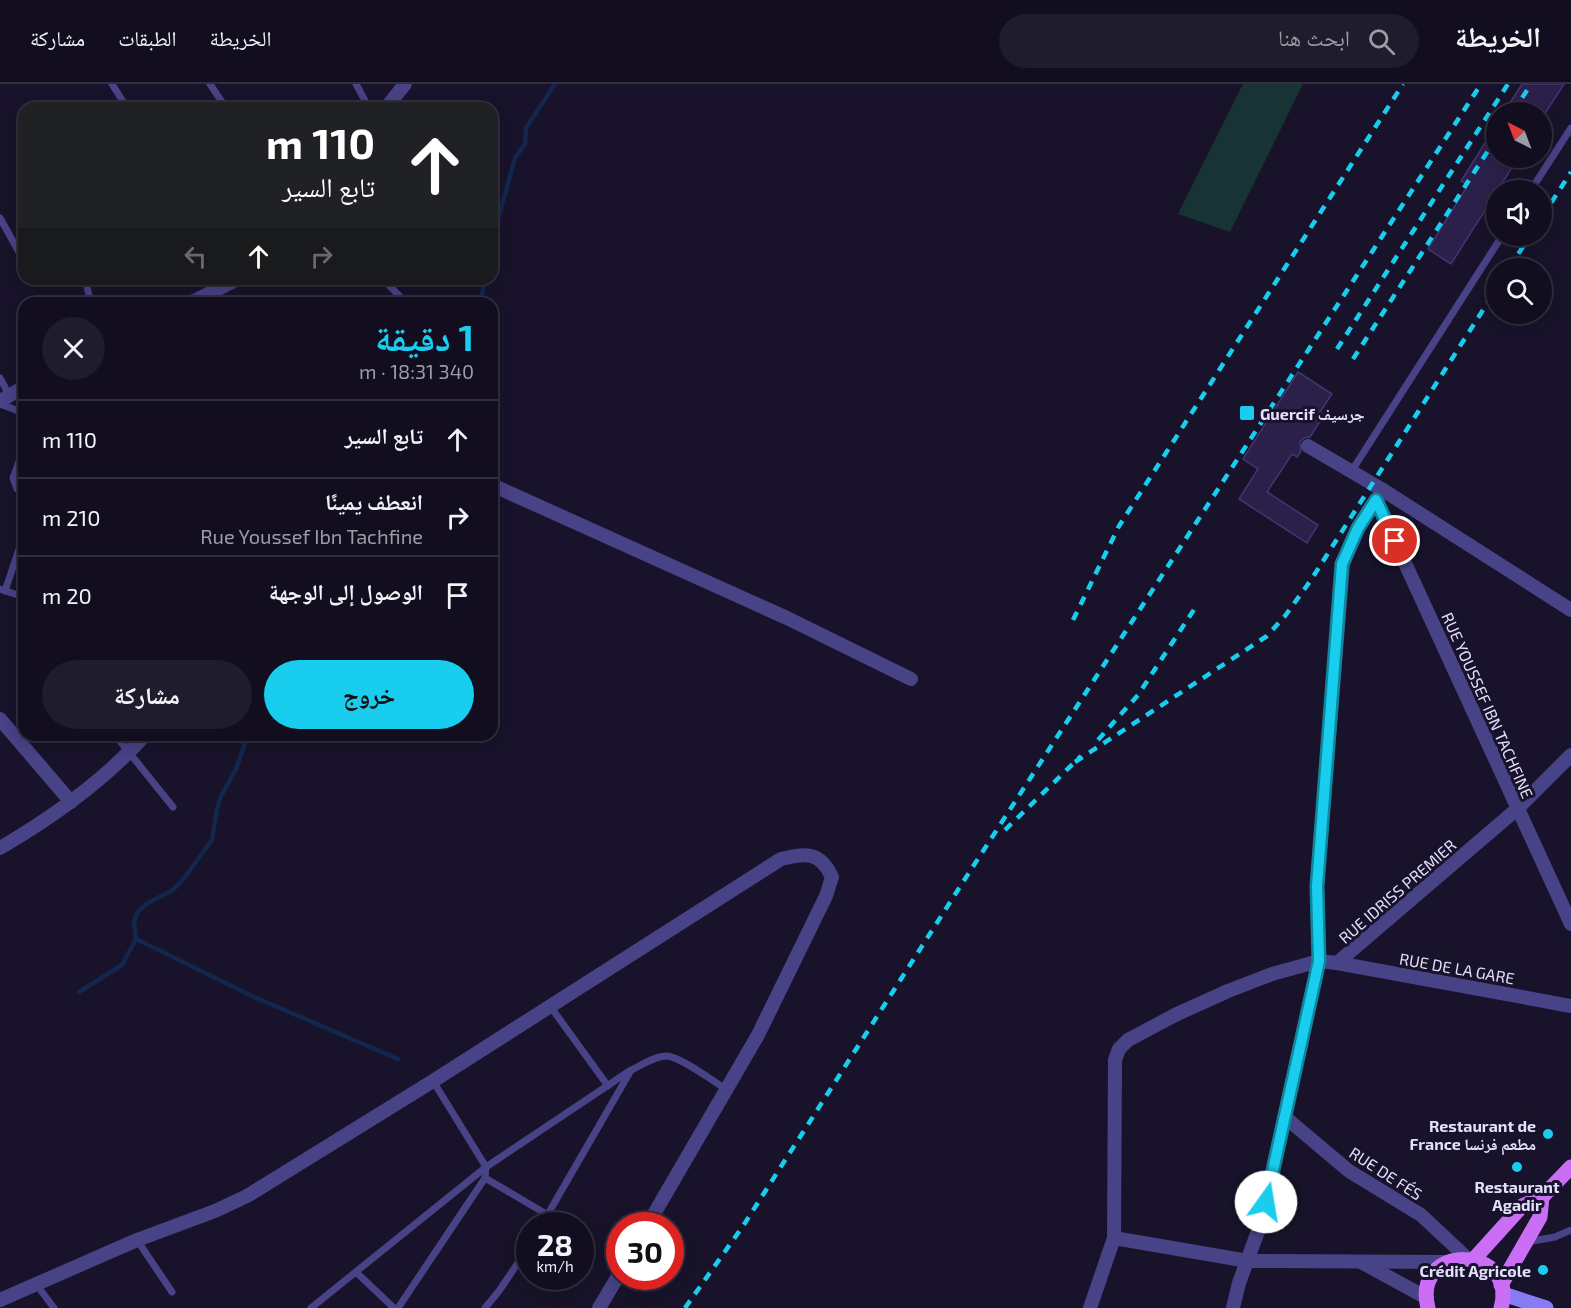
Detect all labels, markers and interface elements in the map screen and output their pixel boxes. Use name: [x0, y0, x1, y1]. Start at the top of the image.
search box: [999, 14, 1419, 68]
text: الخريطة: [1455, 19, 1541, 53]
text: ابحث هنا: [1278, 24, 1350, 50]
text: مشاركة: [30, 25, 85, 50]
text: الطبقات: [118, 25, 177, 50]
text: الخريطة: [210, 25, 271, 50]
icon: search: [1365, 25, 1398, 58]
north arrow: [1486, 102, 1552, 168]
map controls: [1486, 102, 1552, 324]
text: 110 m: [266, 117, 375, 167]
icon: ahead: [396, 126, 474, 204]
text: تابع السير: [282, 170, 375, 202]
button: sound: [1486, 180, 1552, 246]
icon: left: [179, 240, 212, 273]
icon: ahead: [242, 240, 275, 273]
icon: right: [305, 240, 338, 273]
button: search: [1486, 258, 1552, 324]
text: 1 دقيقة: [375, 315, 474, 358]
button: close: [42, 317, 105, 380]
text: 340 m · 18:31: [359, 359, 474, 383]
marker: Guercif جرسيف: [1238, 404, 1256, 422]
place label: Guercif جرسيف: [1260, 404, 1365, 423]
text: تابع السير: [345, 422, 423, 448]
icon: ahead: [441, 423, 474, 456]
text: 110 m: [42, 426, 97, 452]
text: انعطف يمينًا: [325, 488, 423, 514]
icon: right: [441, 501, 474, 534]
text: 210 m: [42, 504, 101, 530]
pin: [1369, 515, 1420, 566]
text: Rue Youssef Ibn Tachfine: [200, 524, 423, 548]
icon: arrive: [1378, 524, 1411, 557]
text: الوصول إلى الوجهة: [269, 578, 423, 604]
icon: arrive: [441, 579, 474, 612]
text: 20 m: [42, 582, 92, 608]
street label: RUE YOUSSEF IBN TACHFINE: [1438, 609, 1538, 801]
button: مشاركة: [42, 660, 252, 729]
button: خروج: [264, 660, 474, 729]
street label: RUE IDRISS PREMIER: [1335, 835, 1459, 947]
street label: RUE DE LA GARE: [1398, 949, 1516, 987]
place label: Restaurant de France مطعم فرنسا: [1410, 1116, 1536, 1156]
marker: Restaurant de France مطعم فرنسا: [1541, 1127, 1555, 1141]
street label: RUE DE FÉS: [1346, 1142, 1426, 1204]
marker: Restaurant Agadir: [1510, 1160, 1524, 1174]
position arrow: [1234, 1170, 1298, 1234]
place label: Restaurant Agadir: [1474, 1177, 1560, 1214]
speed limit sign: 30: [606, 1212, 684, 1290]
text: 28: [537, 1226, 573, 1262]
text: km/h: [536, 1257, 574, 1275]
place label: Crédit Agricole: [1420, 1261, 1531, 1280]
marker: Crédit Agricole: [1536, 1263, 1550, 1277]

